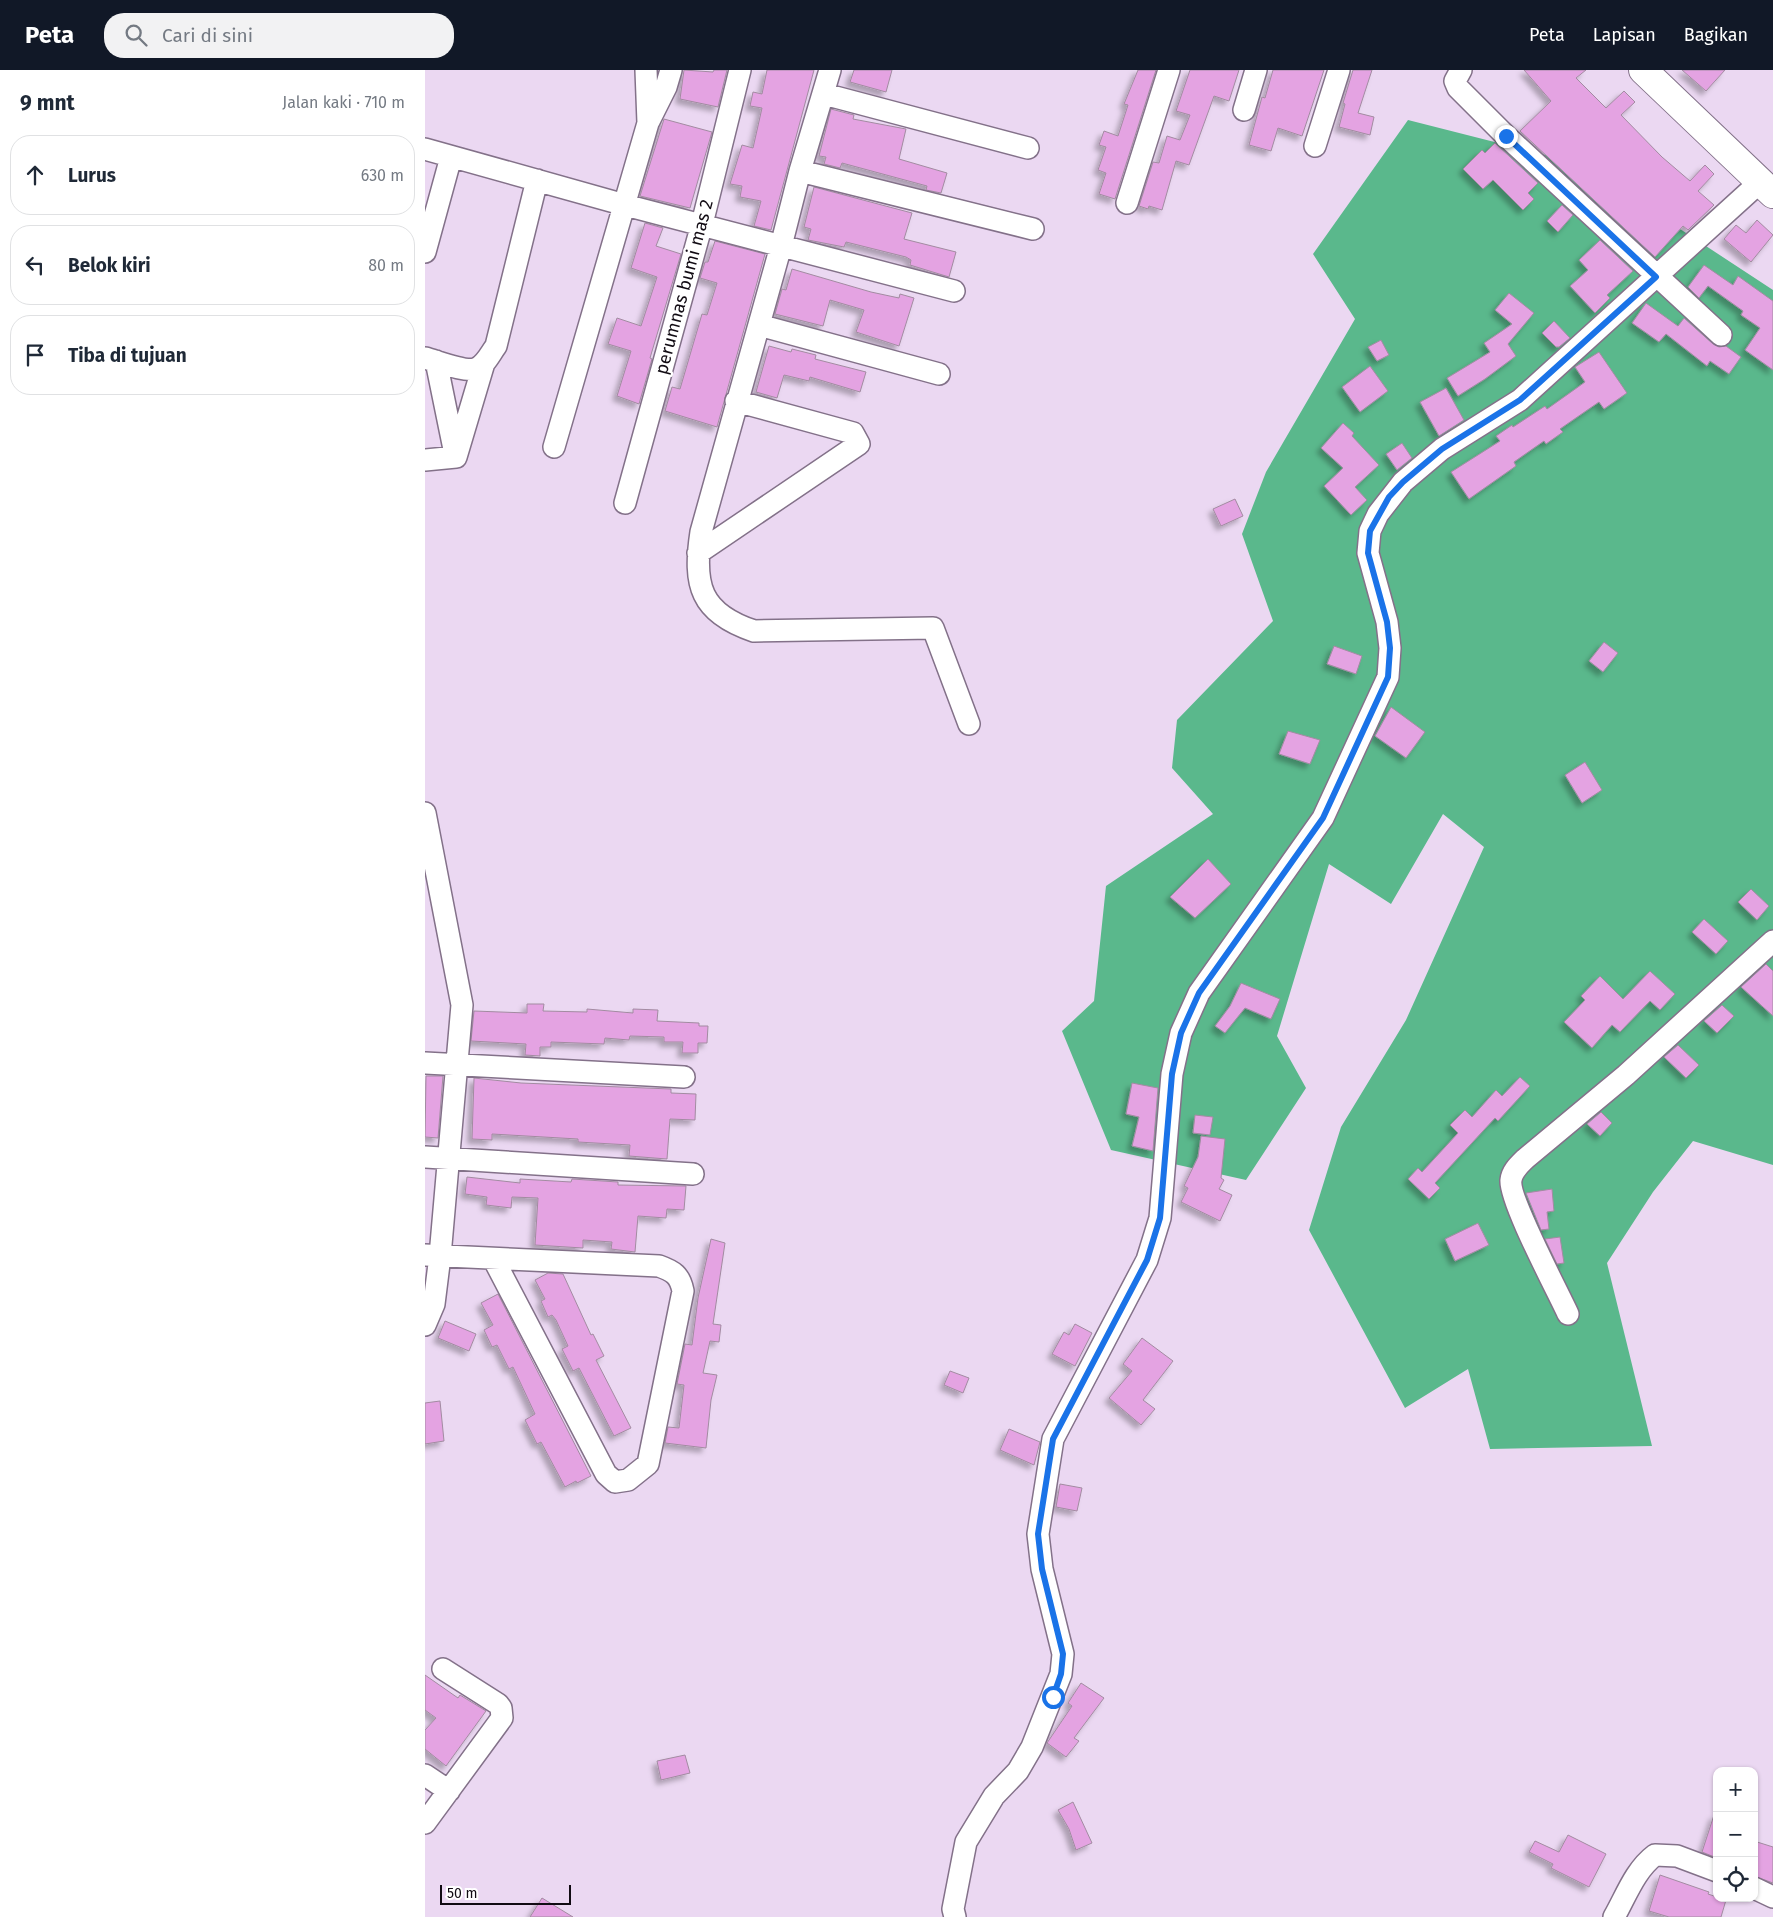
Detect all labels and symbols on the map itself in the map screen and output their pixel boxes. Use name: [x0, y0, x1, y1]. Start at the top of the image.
route end: [1495, 125, 1518, 148]
street label: perumnas bumi mas 2: [650, 197, 718, 377]
route start: [1042, 1686, 1065, 1709]
scale bar: [440, 1882, 571, 1905]

